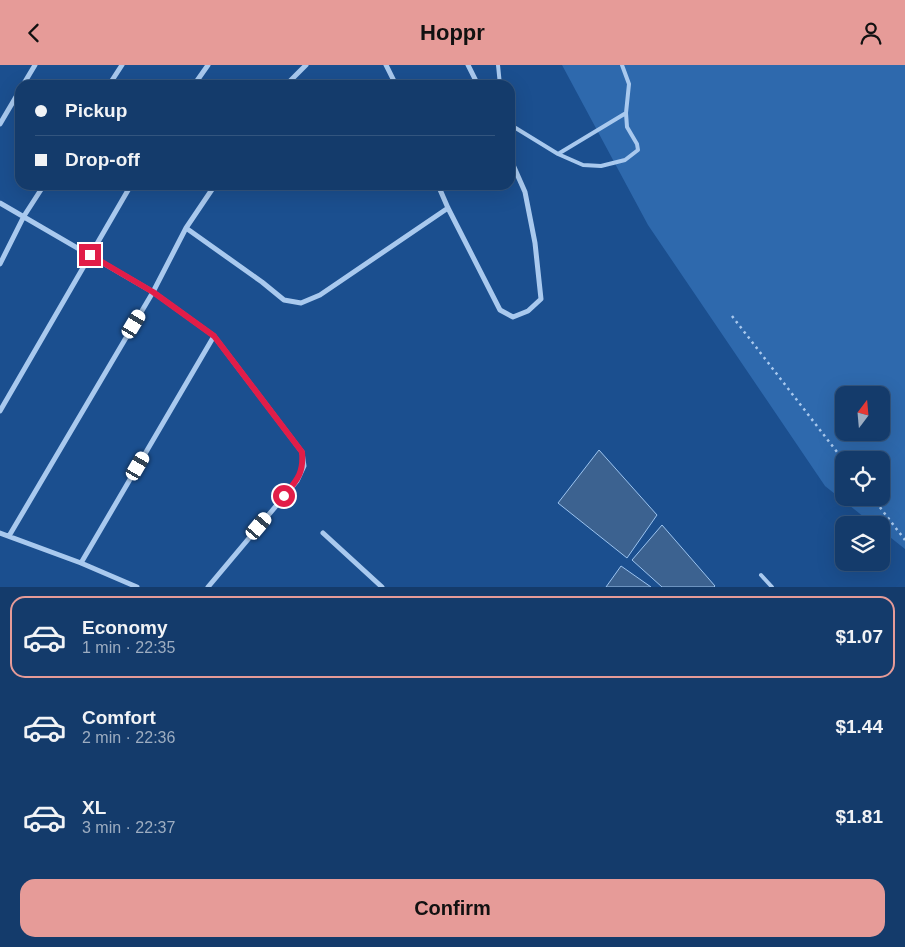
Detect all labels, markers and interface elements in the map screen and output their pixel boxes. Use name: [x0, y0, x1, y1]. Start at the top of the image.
icon: back: [20, 19, 48, 47]
icon: person: [857, 19, 885, 47]
text: Hoppr: [420, 20, 485, 45]
text: Pickup: [65, 100, 127, 121]
text: Drop-off: [65, 149, 140, 170]
route end: [79, 244, 101, 266]
car: [119, 307, 148, 341]
north arrow: [835, 386, 890, 441]
map controls: [835, 386, 890, 571]
car: [124, 449, 151, 483]
button: locate: [835, 451, 890, 506]
route start: [273, 485, 295, 507]
car: [243, 510, 274, 542]
button: layers: [835, 516, 890, 571]
icon: car: [22, 615, 67, 660]
text: Economy: [82, 617, 168, 638]
text: $1.07: [835, 626, 883, 647]
text: 1 min · 22:35: [82, 639, 175, 656]
icon: car: [22, 705, 67, 750]
text: Comfort: [82, 707, 156, 728]
text: $1.44: [835, 716, 883, 737]
text: 2 min · 22:36: [82, 729, 175, 746]
icon: car: [22, 795, 67, 840]
text: XL: [82, 797, 106, 818]
text: $1.81: [835, 806, 883, 827]
text: 3 min · 22:37: [82, 819, 175, 836]
button: Confirm: [20, 879, 885, 937]

